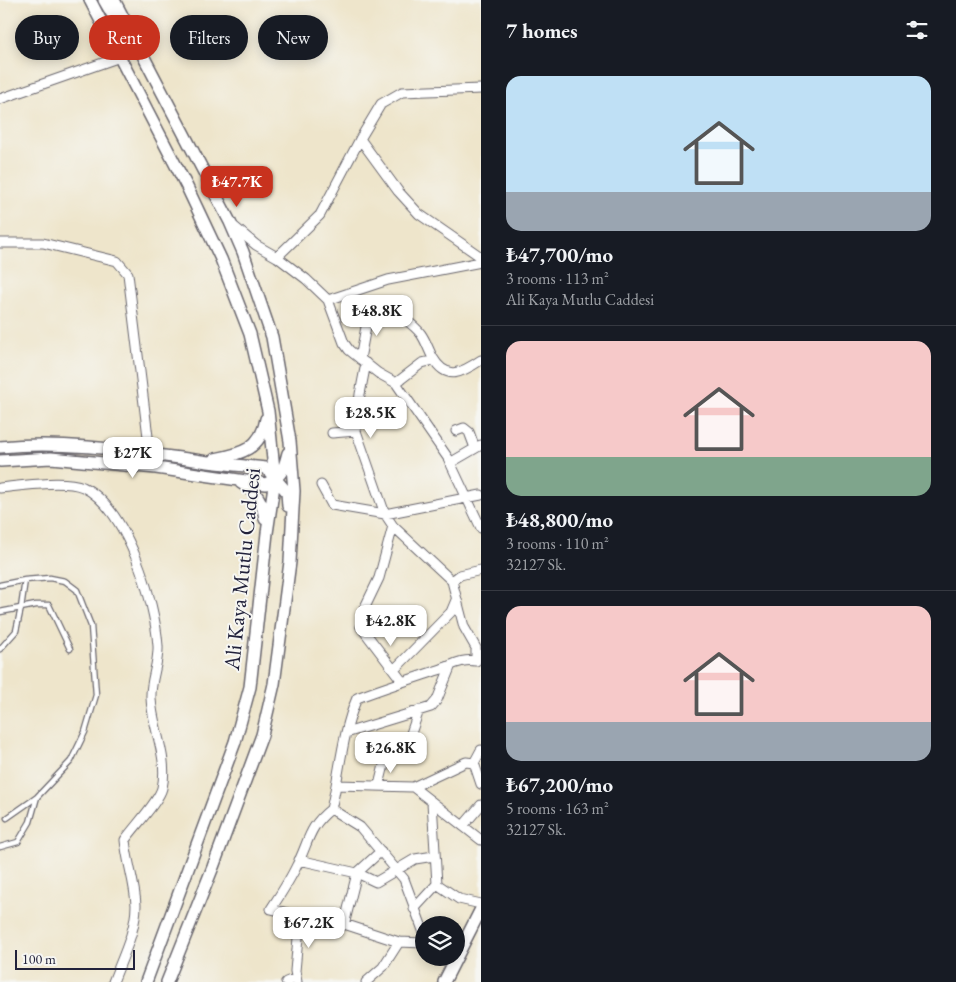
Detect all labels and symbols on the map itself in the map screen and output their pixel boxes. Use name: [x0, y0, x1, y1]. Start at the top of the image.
pin: ₺47.7K: [196, 166, 278, 208]
pin: ₺48.8K: [336, 294, 418, 337]
pin: ₺28.5K: [330, 396, 412, 439]
pin: ₺27K: [103, 436, 163, 479]
street label: Ali Kaya Mutlu Caddesi: [217, 466, 267, 673]
pin: ₺42.8K: [350, 604, 432, 647]
pin: ₺26.8K: [350, 732, 432, 774]
pin: ₺67.2K: [268, 906, 350, 949]
scale bar: [15, 947, 135, 970]

